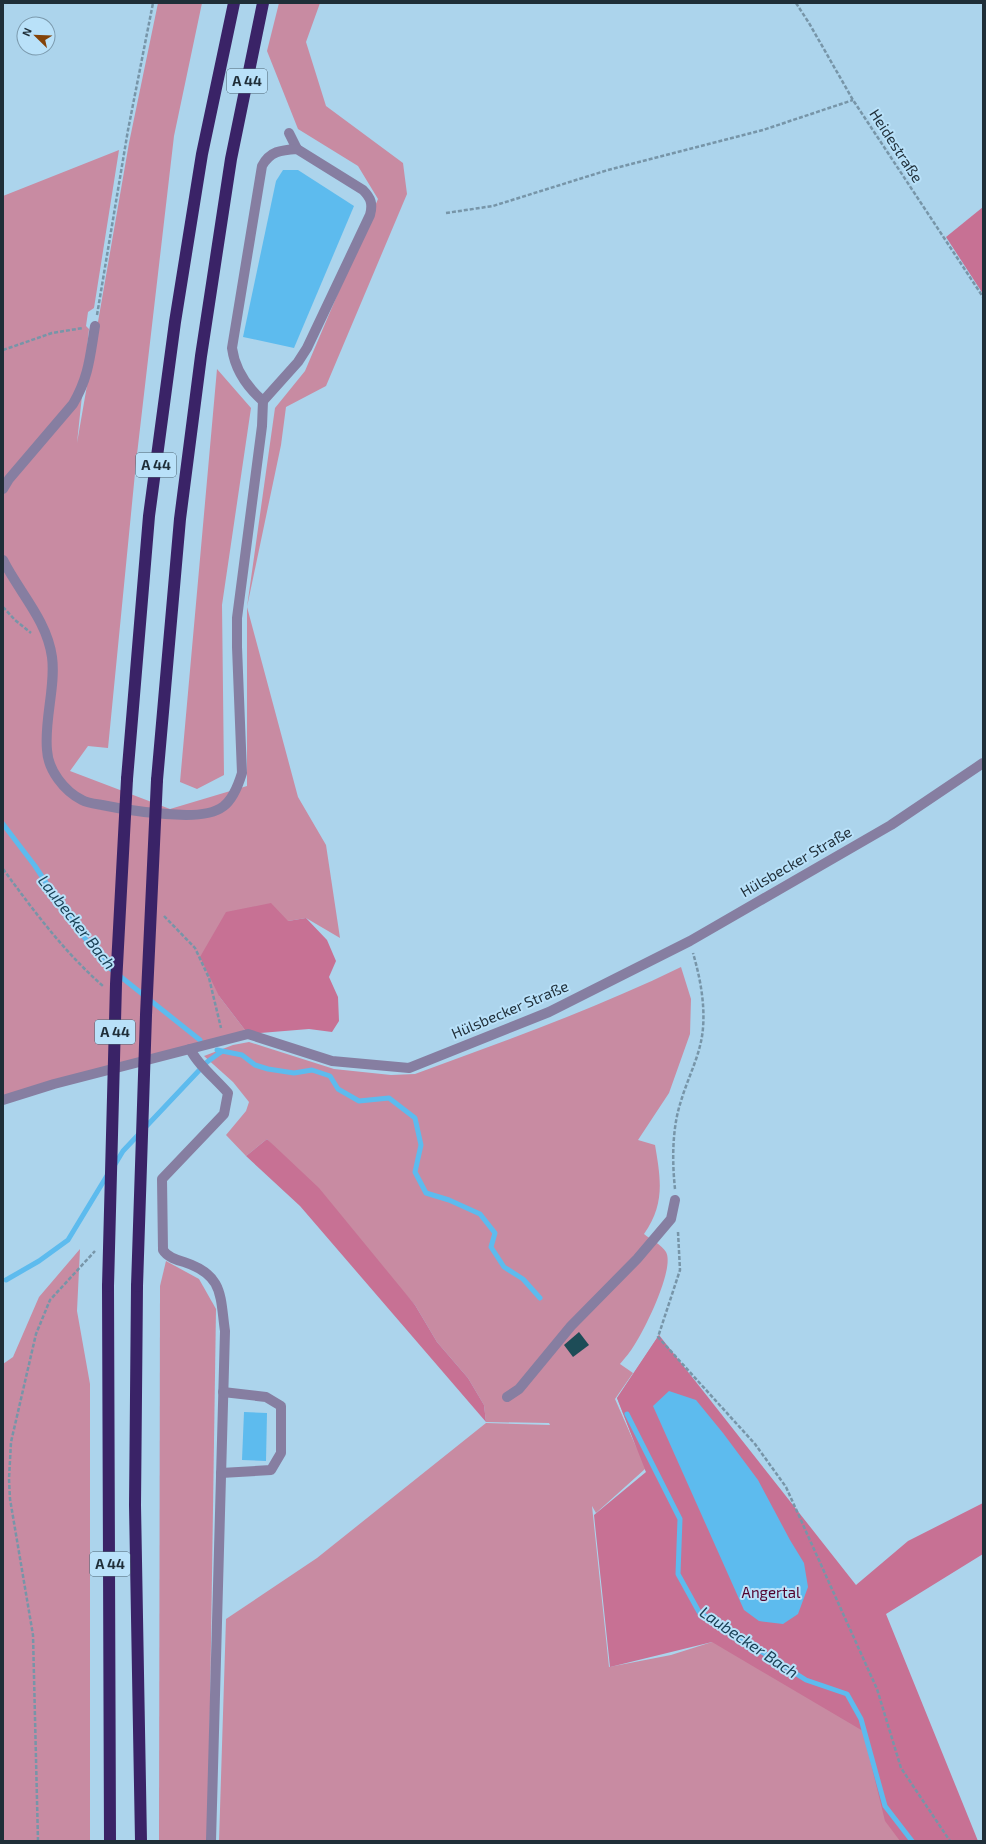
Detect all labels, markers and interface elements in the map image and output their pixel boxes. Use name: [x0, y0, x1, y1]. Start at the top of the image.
north arrow: [16, 16, 56, 56]
text: N: [19, 26, 34, 38]
road number: A 44: [227, 69, 267, 93]
street label: Heidestraße: [866, 105, 927, 186]
road number: A 44: [136, 453, 176, 477]
street label: Hülsbecker Straße: [737, 822, 854, 900]
water label: Laubecker Bach: [35, 871, 120, 973]
street label: Hülsbecker Straße: [448, 976, 571, 1042]
road number: A 44: [95, 1020, 135, 1044]
road number: A 44: [90, 1552, 130, 1576]
park label: Angertal: [742, 1583, 801, 1601]
water label: Laubecker Bach: [697, 1602, 802, 1681]

